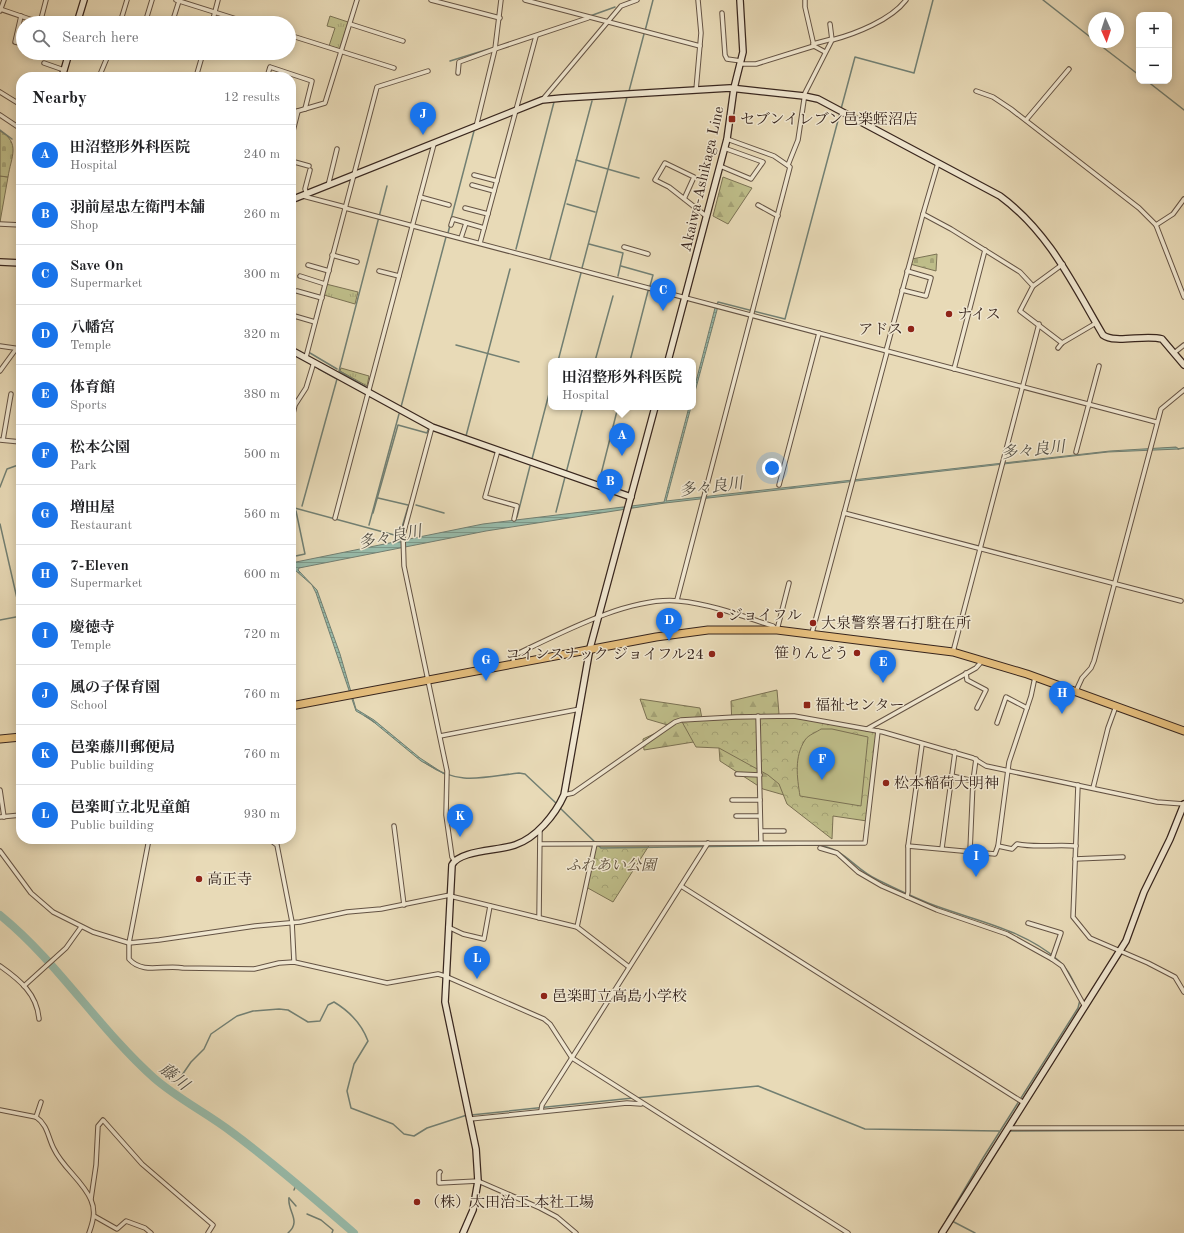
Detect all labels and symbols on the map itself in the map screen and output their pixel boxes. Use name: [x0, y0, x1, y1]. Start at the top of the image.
north arrow: [1088, 12, 1124, 48]
pin: J: [410, 102, 436, 135]
street label: Akaiwa-Ashikaga Line: [679, 105, 728, 254]
place label: セブンイレブン邑楽蛭沼店: [740, 111, 918, 128]
marker: セブンイレブン邑楽蛭沼店: [727, 114, 737, 124]
pin: C: [650, 278, 676, 311]
place label: ナイス: [957, 307, 1001, 323]
marker: ナイス: [944, 309, 954, 319]
place label: アドス: [858, 322, 903, 338]
marker: アドス: [906, 324, 916, 334]
pin: A: [609, 423, 635, 456]
water label: 多々良川: [1000, 437, 1068, 462]
your location: [762, 458, 782, 478]
pin: B: [597, 469, 623, 502]
water label: 多々良川: [678, 474, 746, 500]
water label: 多々良川: [357, 522, 425, 552]
pin: D: [656, 608, 682, 641]
place label: ジョイフル: [728, 608, 802, 624]
marker: ジョイフル: [715, 610, 725, 620]
place label: 大泉警察署石打駐在所: [821, 615, 971, 632]
marker: 大泉警察署石打駐在所: [808, 618, 818, 628]
place label: 笹りんどう: [774, 645, 849, 662]
place label: コインスナック ジョイフル24: [505, 647, 704, 663]
pin: G: [473, 648, 499, 681]
marker: 笹りんどう: [852, 648, 862, 658]
marker: コインスナック ジョイフル24: [707, 649, 717, 659]
pin: E: [870, 650, 896, 683]
pin: H: [1049, 681, 1075, 714]
place label: 福祉センター: [815, 697, 904, 714]
marker: 福祉センター: [802, 700, 812, 710]
pin: F: [809, 747, 835, 780]
place label: 松本稲荷大明神: [894, 775, 999, 792]
marker: 松本稲荷大明神: [881, 778, 891, 788]
pin: K: [447, 804, 473, 837]
pin: I: [963, 844, 989, 877]
park label: ふれあい公園: [566, 857, 659, 874]
place label: 高正寺: [207, 871, 252, 888]
marker: 高正寺: [194, 874, 204, 884]
pin: L: [464, 946, 490, 979]
place label: 邑楽町立高島小学校: [552, 988, 687, 1005]
marker: 邑楽町立高島小学校: [539, 991, 549, 1001]
water label: 藤川: [156, 1060, 194, 1095]
place label: （株）太田治工 本社工場: [425, 1194, 594, 1211]
marker: （株）太田治工 本社工場: [412, 1197, 422, 1207]

